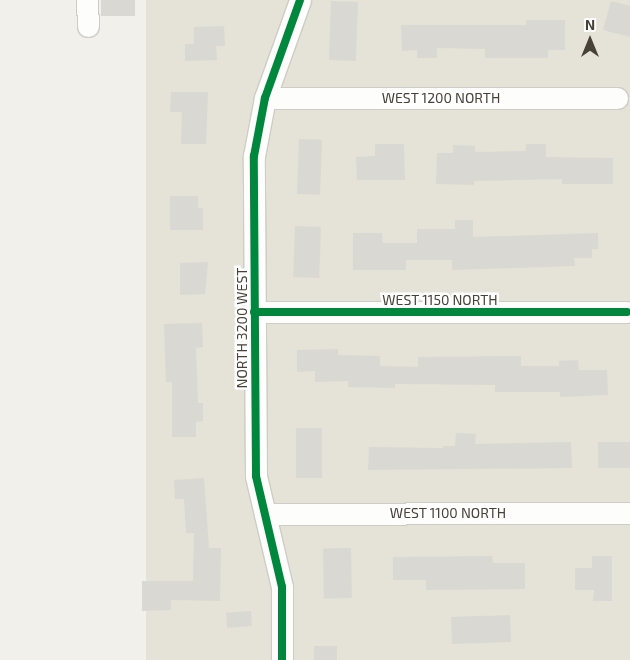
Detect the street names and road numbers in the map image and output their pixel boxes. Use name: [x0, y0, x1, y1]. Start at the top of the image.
street label: WEST 1200 NORTH: [382, 90, 500, 106]
street label: NORTH 3200 WEST: [234, 267, 250, 389]
street label: WEST 1150 NORTH: [382, 292, 498, 308]
street label: WEST 1100 NORTH: [390, 505, 506, 521]

